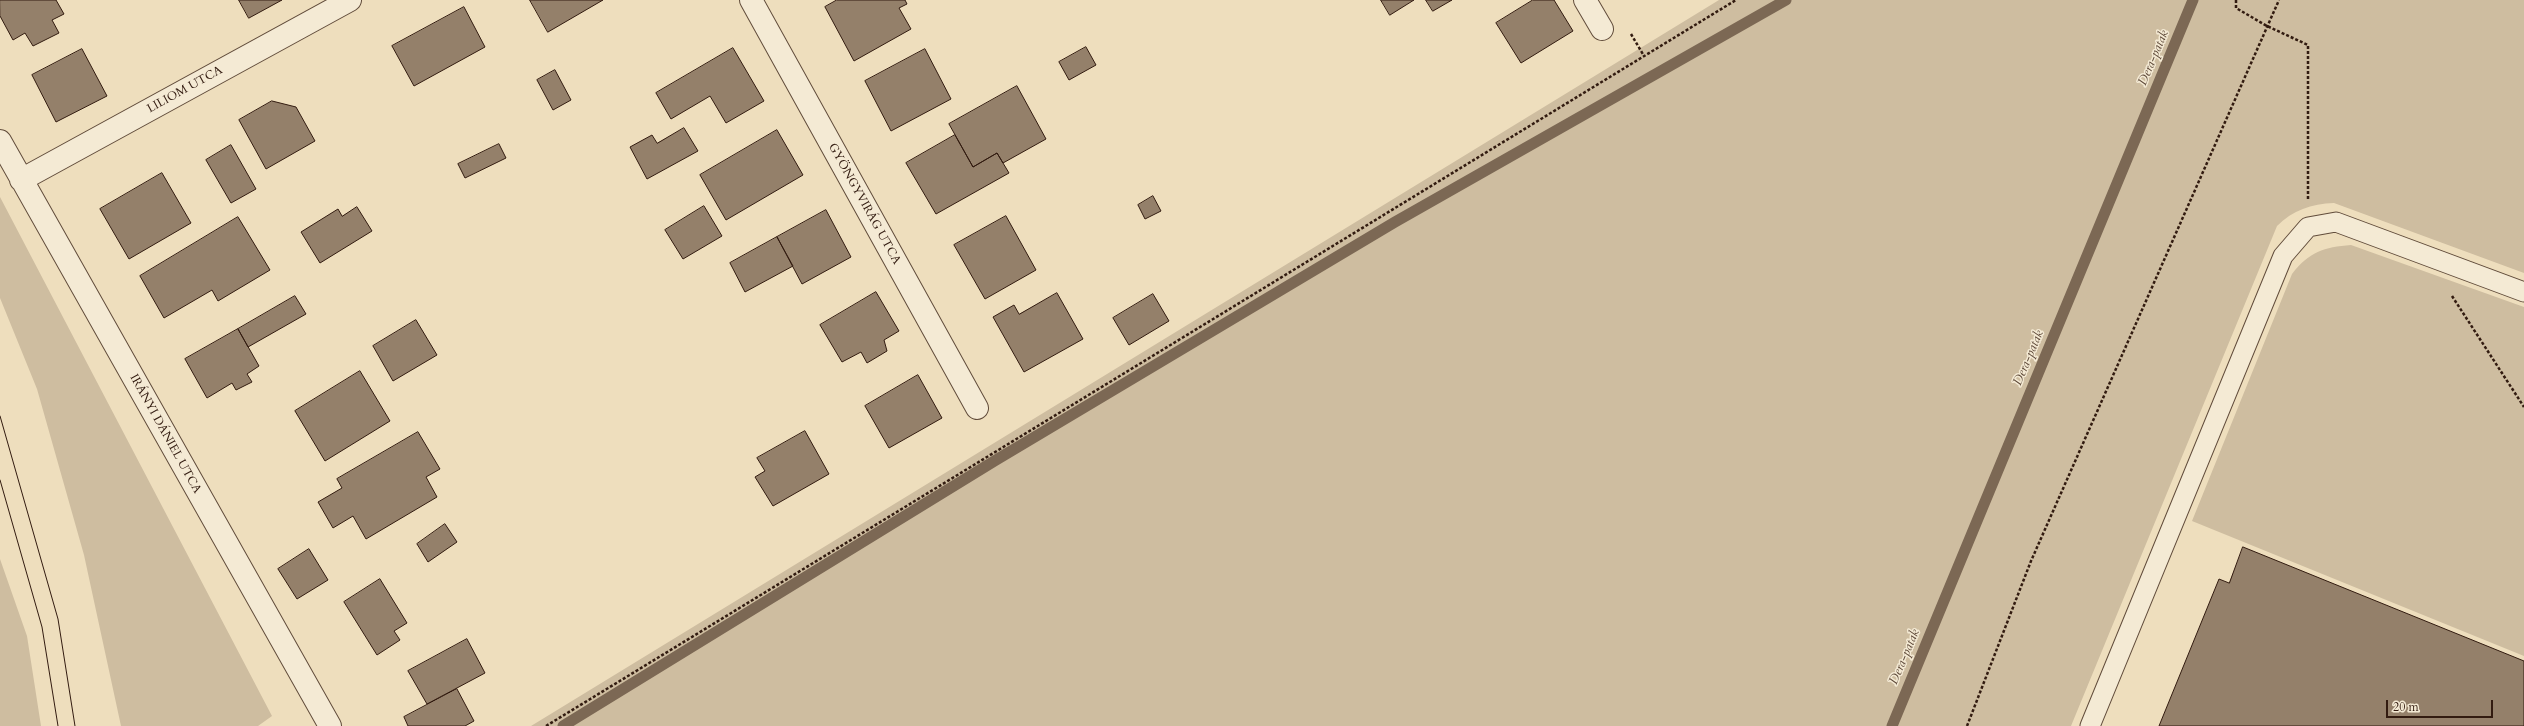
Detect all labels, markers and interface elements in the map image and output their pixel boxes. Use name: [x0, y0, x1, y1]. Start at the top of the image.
water label: Dera-patak: [2135, 28, 2173, 88]
street label: LILIOM UTCA: [145, 63, 225, 117]
street label: GYÖNGYVIRÁG UTCA: [825, 141, 903, 267]
water label: Dera-patak: [2010, 328, 2048, 388]
street label: IRÁNYI DÁNIEL UTCA: [126, 372, 204, 496]
water label: Dera-patak: [1886, 627, 1924, 687]
scale bar: [2388, 692, 2495, 718]
text: 20 m: [2393, 699, 2419, 715]

